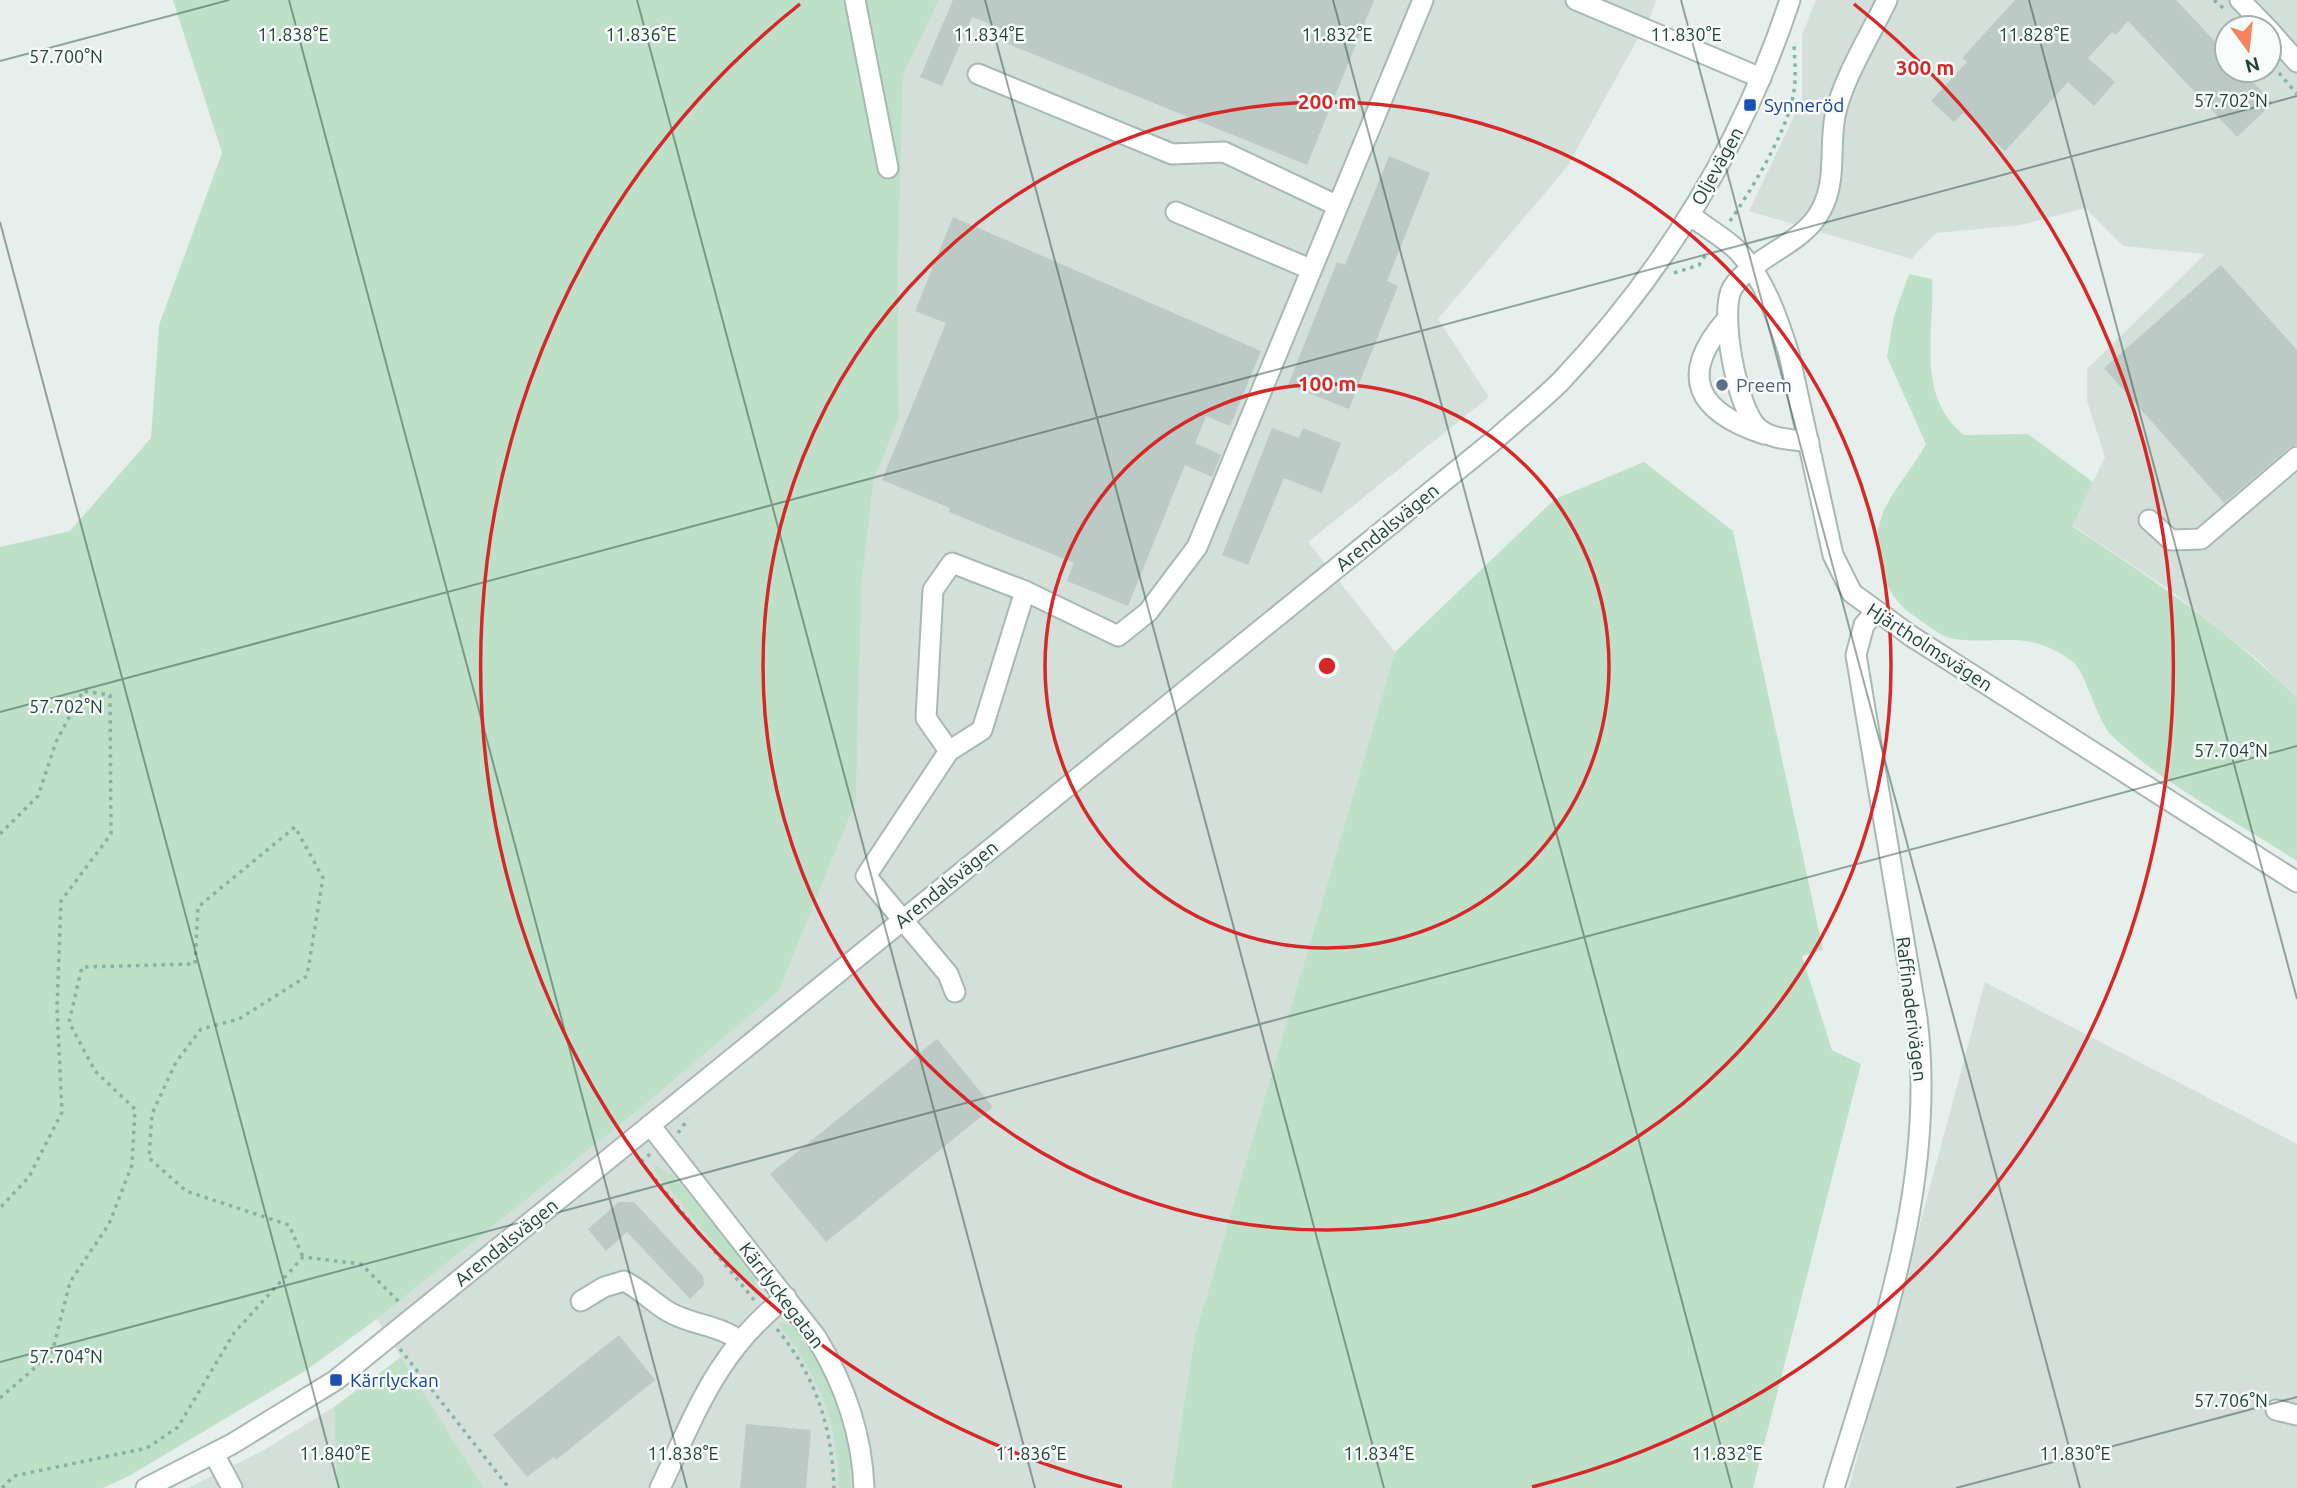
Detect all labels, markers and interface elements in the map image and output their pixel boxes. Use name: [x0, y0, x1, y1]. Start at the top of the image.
north arrow: [2213, 14, 2283, 84]
text: 11.838°E: [257, 24, 329, 44]
text: 11.836°E: [605, 24, 677, 44]
text: 11.834°E: [953, 24, 1025, 44]
text: 11.832°E: [1301, 24, 1373, 44]
text: 11.830°E: [1650, 24, 1722, 44]
text: 11.828°E: [1998, 24, 2070, 44]
text: 57.700°N: [29, 46, 103, 66]
text: N: [2243, 53, 2262, 78]
text: 300 m: [1896, 55, 1954, 79]
text: 200 m: [1298, 89, 1356, 113]
text: 57.702°N: [2194, 90, 2268, 110]
place label: Synneröd: [1764, 94, 1844, 116]
marker: Synneröd: [1742, 97, 1758, 113]
street label: Oljevägen: [1687, 123, 1747, 209]
text: 100 m: [1298, 371, 1356, 395]
place label: Preem: [1736, 374, 1792, 396]
marker: Preem: [1714, 377, 1730, 393]
street label: Arendalsvägen: [1331, 479, 1443, 575]
street label: Hjärtholmsvägen: [1863, 598, 1997, 696]
centre of rings: [1315, 654, 1339, 678]
text: 57.702°N: [29, 696, 103, 716]
text: 57.704°N: [2194, 740, 2268, 760]
street label: Arendalsvägen: [890, 836, 1002, 932]
street label: Raffinaderivägen: [1892, 935, 1932, 1083]
street label: Arendalsvägen: [450, 1194, 562, 1290]
street label: Kärrlyckegatan: [735, 1238, 829, 1352]
text: 57.704°N: [29, 1346, 103, 1366]
place label: Kärrlyckan: [350, 1369, 439, 1391]
marker: Kärrlyckan: [328, 1372, 344, 1388]
text: 57.706°N: [2194, 1390, 2268, 1410]
text: 11.840°E: [299, 1443, 371, 1463]
text: 11.838°E: [647, 1443, 719, 1463]
text: 11.836°E: [995, 1443, 1067, 1463]
text: 11.834°E: [1343, 1443, 1415, 1463]
text: 11.832°E: [1691, 1443, 1763, 1463]
text: 11.830°E: [2039, 1443, 2111, 1463]

